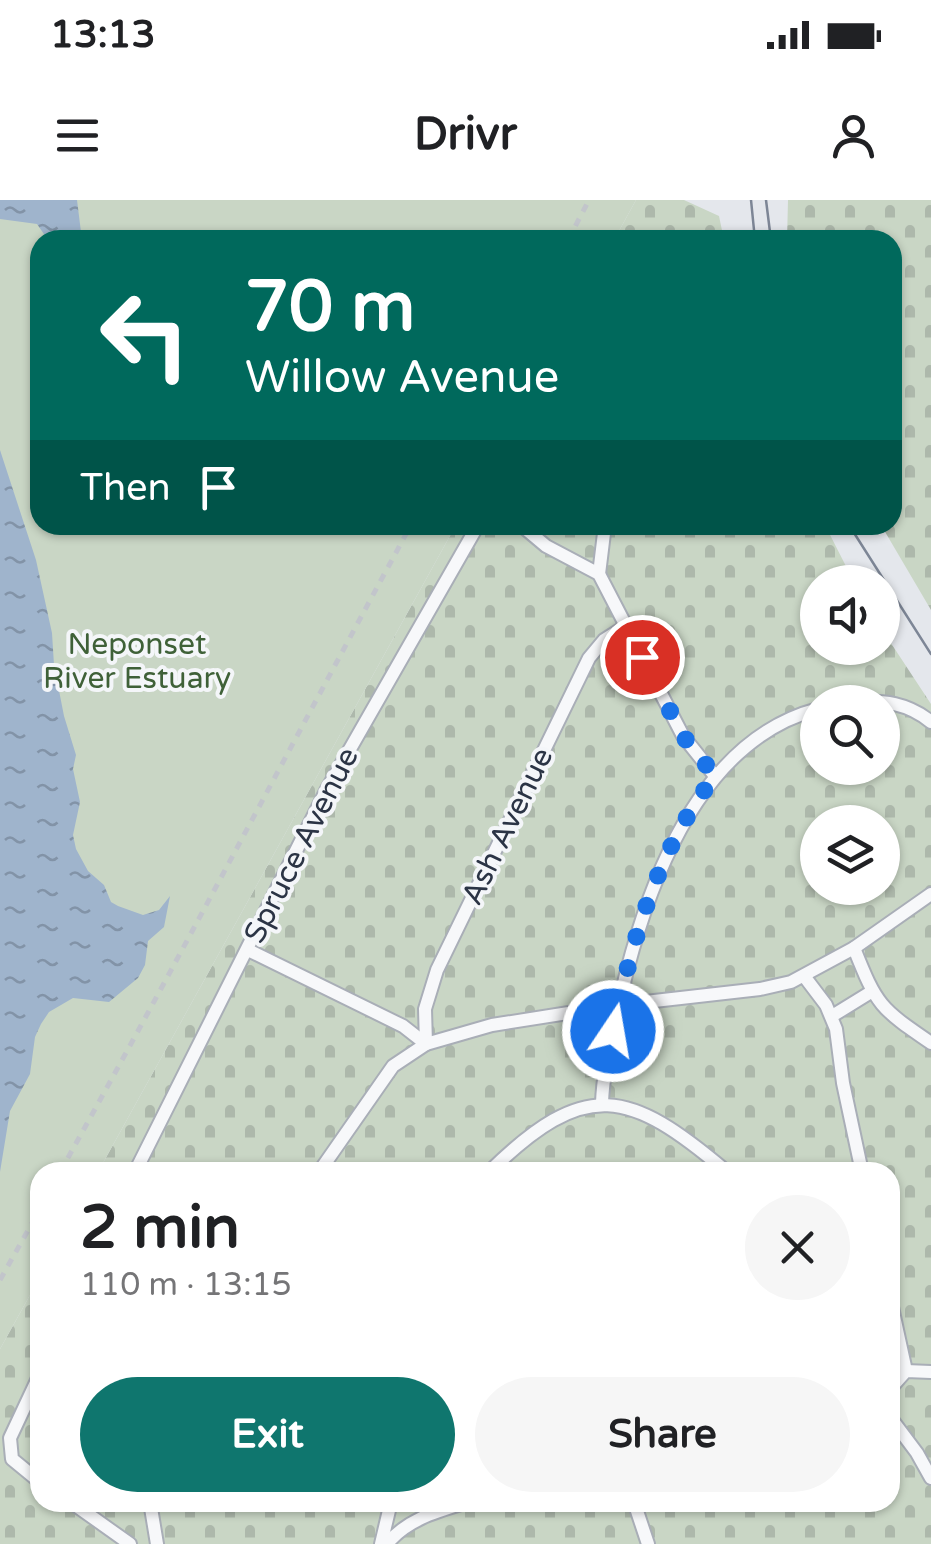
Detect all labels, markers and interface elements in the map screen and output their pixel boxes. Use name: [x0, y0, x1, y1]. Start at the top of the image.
text: 13:13: [50, 12, 155, 58]
icon: menu: [50, 108, 105, 163]
text: Drivr: [414, 108, 517, 162]
icon: person: [826, 108, 881, 163]
text: 70 m: [245, 266, 415, 350]
icon: left: [80, 270, 210, 400]
text: Willow Avenue: [245, 351, 559, 405]
icon: arrive: [191, 460, 246, 515]
text: Then: [80, 465, 171, 511]
map controls: [800, 565, 900, 905]
button: sound: [800, 565, 900, 665]
pin: [600, 615, 685, 700]
park label: Neponset River Estuary: [43, 626, 231, 697]
icon: arrive: [615, 630, 670, 685]
button: search: [800, 685, 900, 785]
street label: Spruce Avenue: [236, 741, 367, 949]
street label: Ash Avenue: [454, 742, 561, 911]
button: layers: [800, 805, 900, 905]
position arrow: [561, 979, 665, 1083]
text: 2 min: [80, 1192, 240, 1264]
button: close: [745, 1195, 850, 1300]
text: 110 m · 13:15: [80, 1266, 292, 1304]
button: Exit: [80, 1377, 455, 1492]
button: Share: [475, 1377, 850, 1492]

